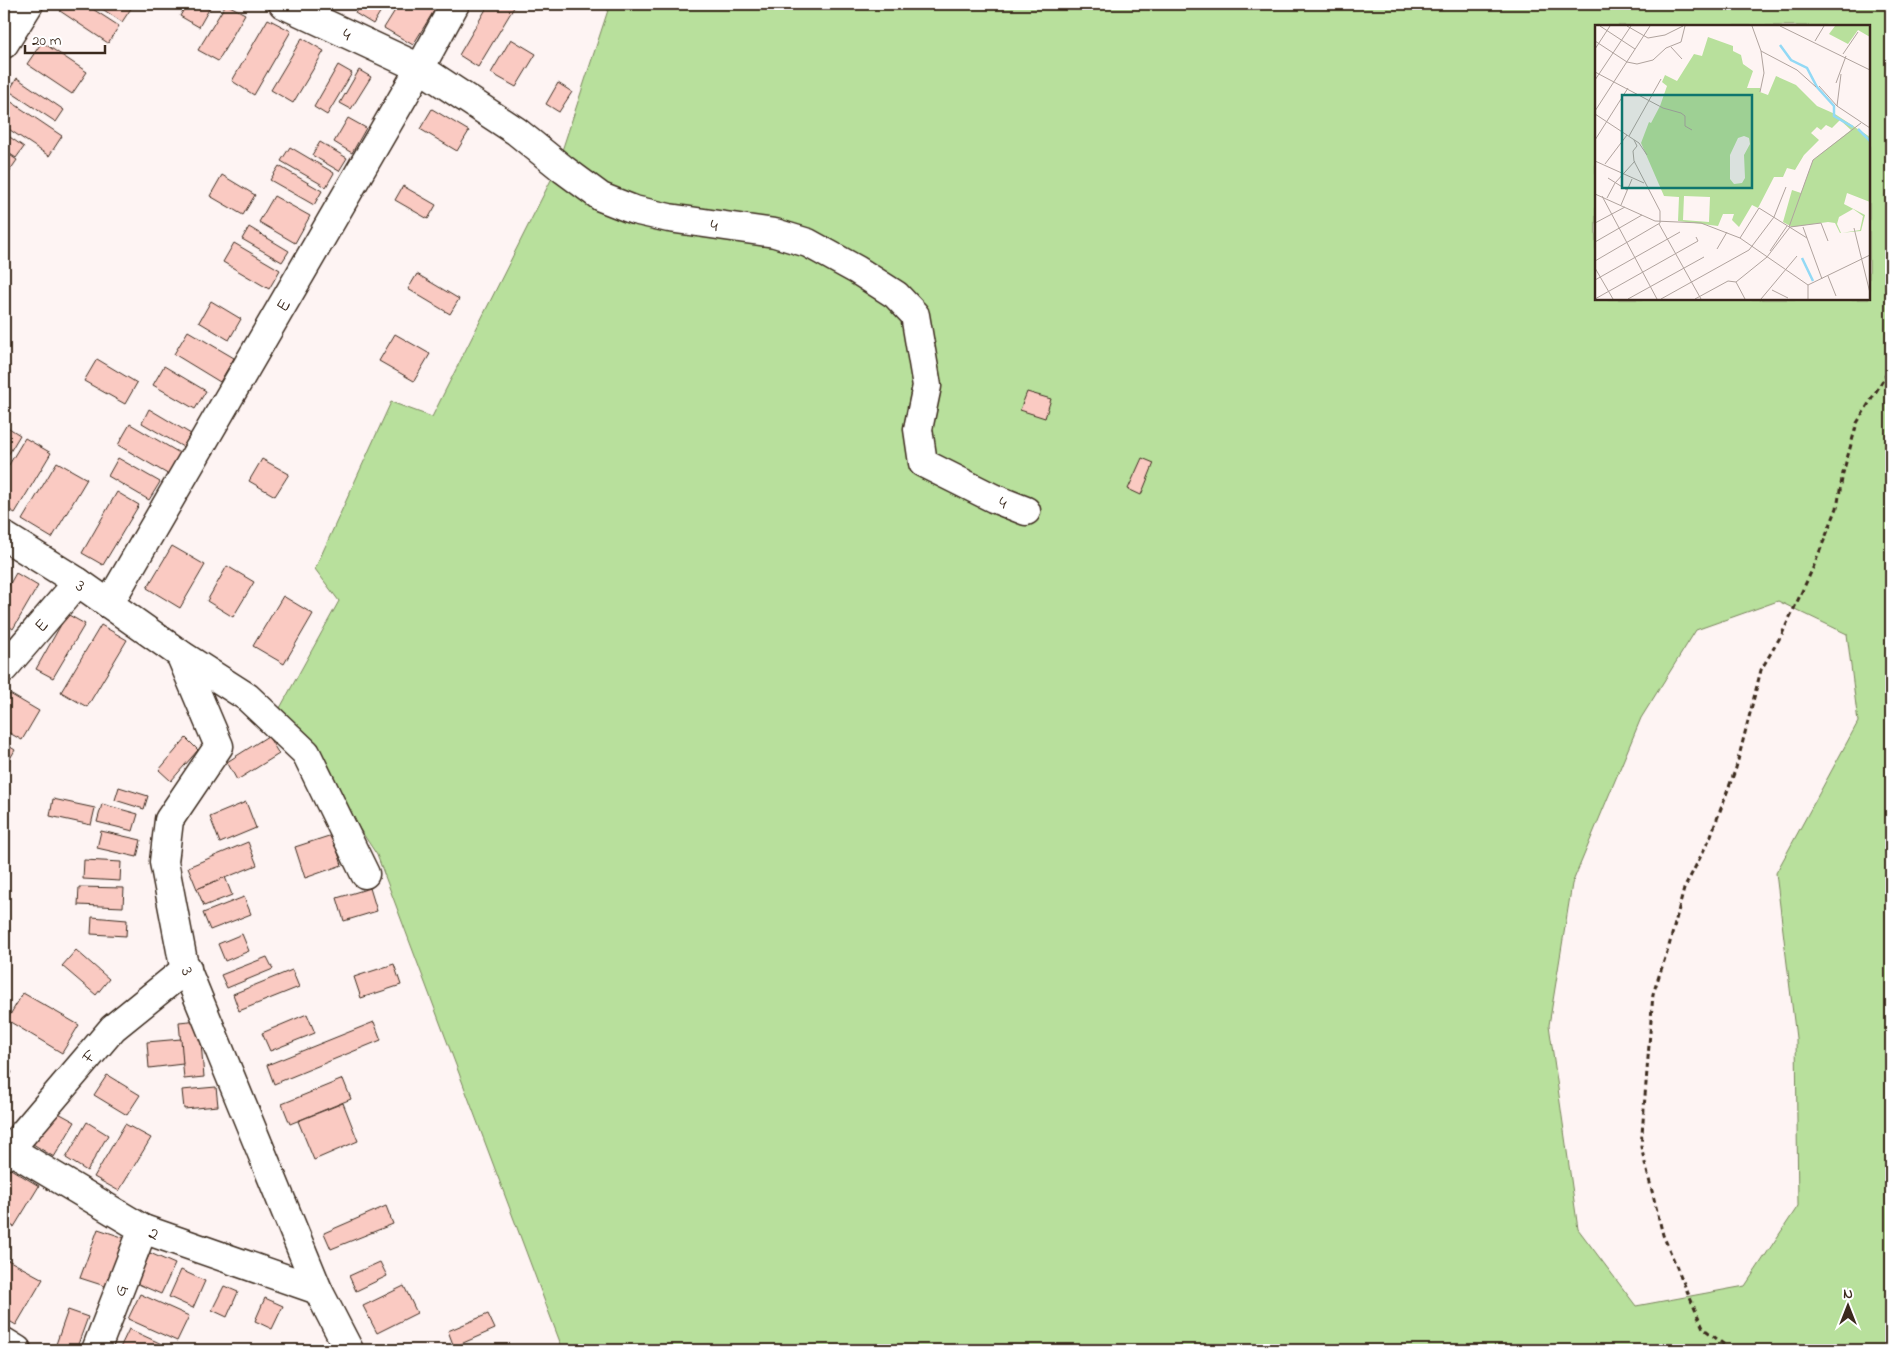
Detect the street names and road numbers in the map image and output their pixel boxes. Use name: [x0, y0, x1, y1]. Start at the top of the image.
street label: 4: [337, 22, 356, 49]
street label: 4: [708, 214, 720, 240]
street label: E: [271, 295, 299, 317]
street label: 4: [994, 490, 1011, 518]
street label: 3: [70, 574, 90, 600]
street label: E: [29, 614, 56, 639]
street label: 3: [173, 963, 200, 980]
street label: F: [76, 1044, 104, 1071]
street label: 2: [145, 1221, 162, 1249]
street label: G: [108, 1281, 136, 1301]

